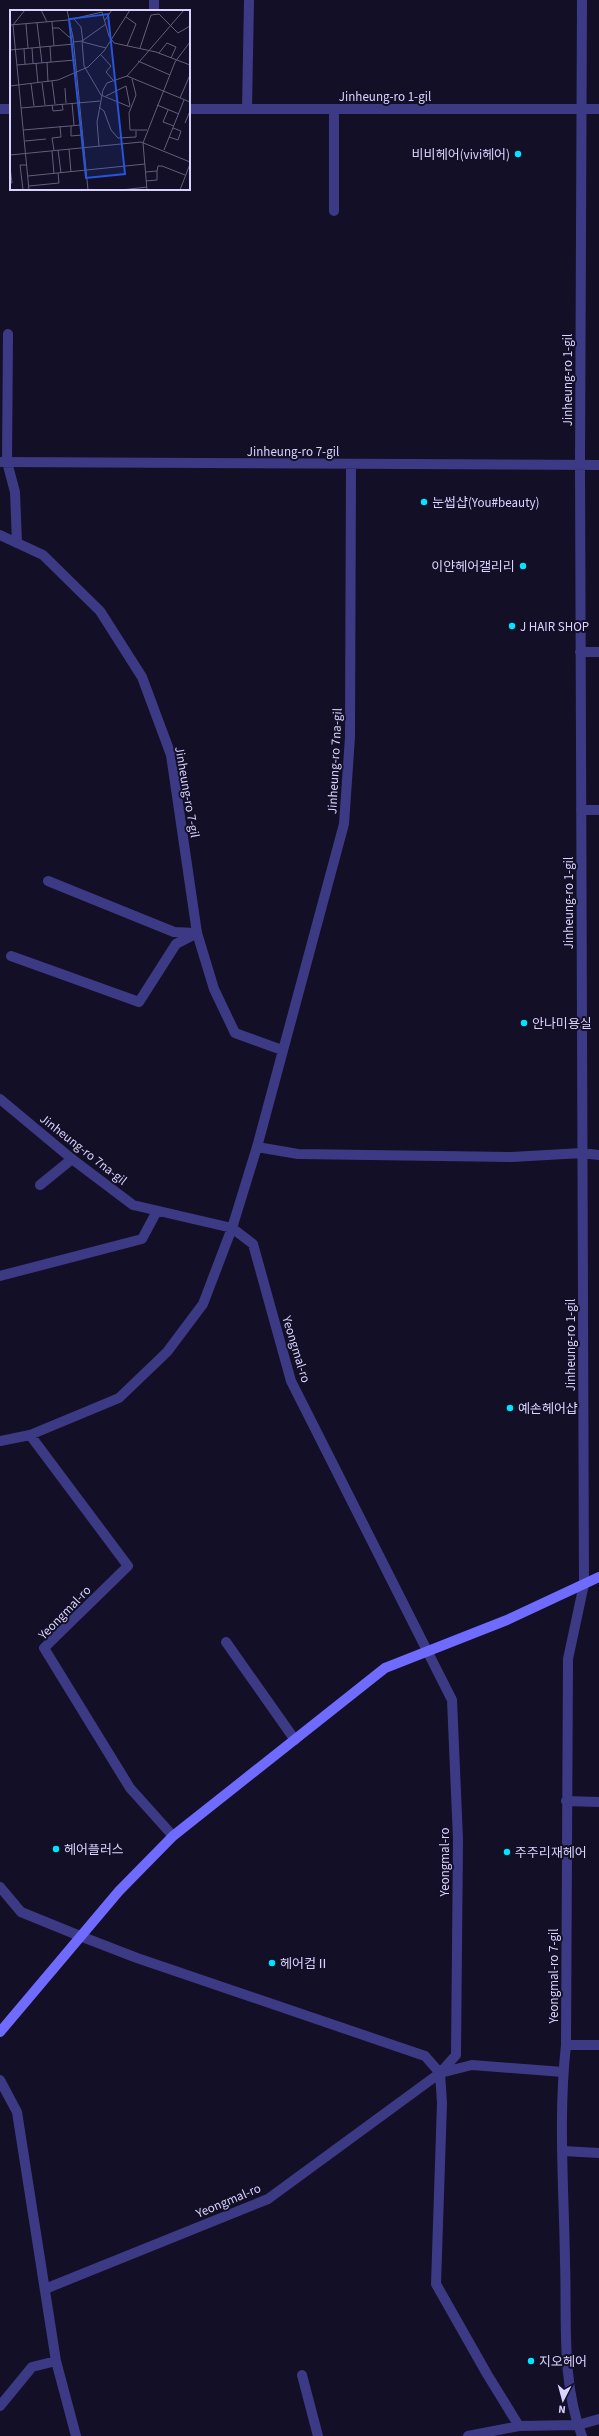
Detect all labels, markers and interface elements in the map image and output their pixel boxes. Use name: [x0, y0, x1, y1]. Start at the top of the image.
inset map: [10, 10, 190, 190]
street label: Jinheung-ro 1-gil: [339, 88, 431, 106]
place label: 비비헤어(vivi헤어): [412, 146, 510, 164]
marker: 비비헤어(vivi헤어): [513, 149, 523, 159]
street label: Jinheung-ro 1-gil: [559, 334, 577, 426]
street label: Jinheung-ro 7-gil: [247, 443, 339, 461]
place label: 눈썹샵(You#beauty): [432, 494, 540, 512]
marker: 눈썹샵(You#beauty): [419, 497, 429, 507]
place label: 이얀헤어갤리리: [431, 558, 515, 576]
marker: 이얀헤어갤리리: [518, 561, 528, 571]
place label: J HAIR SHOP: [520, 618, 589, 636]
marker: J HAIR SHOP: [507, 621, 517, 631]
street label: Jinheung-ro 7na-gil: [323, 708, 347, 814]
street label: Jinheung-ro 7-gil: [170, 745, 204, 839]
street label: Jinheung-ro 1-gil: [560, 857, 578, 949]
place label: 안나미용실: [532, 1015, 592, 1033]
marker: 안나미용실: [519, 1018, 529, 1028]
street label: Jinheung-ro 7na-gil: [36, 1110, 131, 1190]
street label: Jinheung-ro 1-gil: [562, 1299, 580, 1391]
street label: Yeongmal-ro: [277, 1313, 315, 1385]
place label: 예손헤어샵: [518, 1400, 578, 1418]
marker: 예손헤어샵: [505, 1403, 515, 1413]
street label: Yeongmal-ro: [34, 1582, 95, 1644]
street label: Yeongmal-ro: [436, 1828, 454, 1897]
place label: 헤어플러스: [64, 1841, 124, 1859]
marker: 헤어플러스: [51, 1844, 61, 1854]
place label: 주주리재헤어: [515, 1844, 587, 1862]
marker: 주주리재헤어: [502, 1847, 512, 1857]
street label: Yeongmal-ro 7-gil: [545, 1928, 563, 2025]
place label: 헤어컴Ⅱ: [280, 1955, 329, 1973]
marker: 헤어컴Ⅱ: [267, 1958, 277, 1968]
street label: Yeongmal-ro: [192, 2179, 264, 2223]
place label: 지오헤어: [539, 2353, 587, 2371]
marker: 지오헤어: [526, 2356, 536, 2366]
north arrow: [543, 2380, 583, 2420]
text: N: [558, 2402, 566, 2417]

